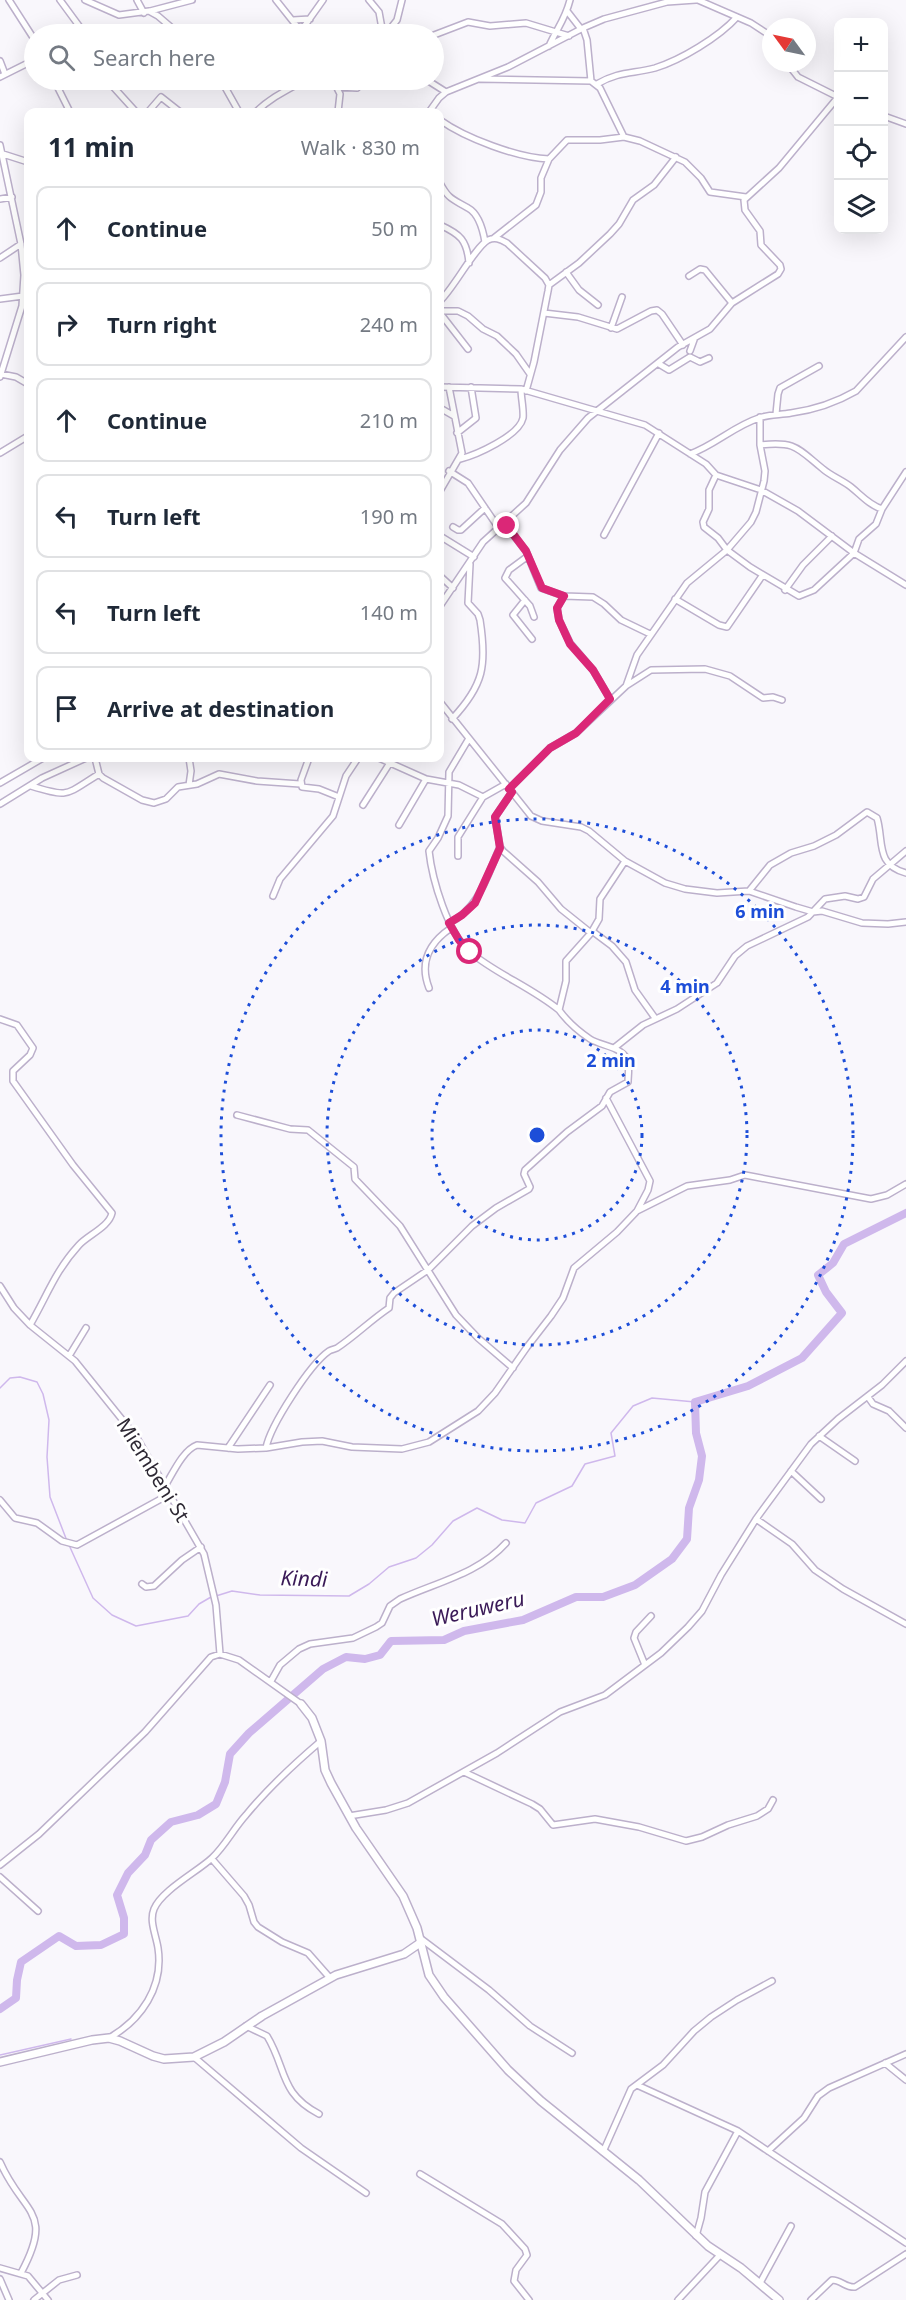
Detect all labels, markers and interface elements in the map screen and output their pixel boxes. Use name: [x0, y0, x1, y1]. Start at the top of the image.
north arrow: [762, 18, 816, 72]
map controls: [834, 18, 888, 234]
button: +: [834, 18, 888, 72]
search box: [24, 24, 444, 90]
icon: search: [45, 41, 78, 74]
text: Search here: [93, 42, 215, 72]
button: −: [834, 72, 888, 126]
button: locate: [834, 126, 888, 180]
text: 11 min: [48, 129, 135, 165]
text: Walk · 830 m: [301, 134, 420, 161]
button: layers: [834, 180, 888, 234]
icon: ahead: [50, 212, 83, 245]
text: Continue: [107, 213, 207, 243]
text: 50 m: [371, 215, 418, 242]
icon: right: [50, 308, 83, 341]
text: Turn right: [107, 309, 217, 339]
text: 240 m: [360, 311, 418, 338]
icon: ahead: [50, 404, 83, 437]
text: Continue: [107, 405, 207, 435]
text: 210 m: [360, 407, 418, 434]
icon: left: [50, 500, 83, 533]
text: Turn left: [107, 501, 201, 531]
text: 190 m: [360, 503, 418, 530]
route end: [493, 512, 519, 538]
icon: left: [50, 596, 83, 629]
text: Turn left: [107, 597, 201, 627]
text: 140 m: [360, 599, 418, 626]
icon: arrive: [50, 692, 83, 725]
text: Arrive at destination: [107, 693, 334, 723]
text: 6 min: [735, 899, 785, 923]
route start: [456, 938, 482, 964]
text: 4 min: [660, 974, 710, 998]
text: 2 min: [586, 1048, 636, 1072]
centre of rings: [527, 1125, 547, 1145]
street label: Miembeni St: [111, 1413, 196, 1527]
water label: Kindi: [280, 1563, 329, 1593]
water label: Weruweru: [428, 1584, 527, 1632]

